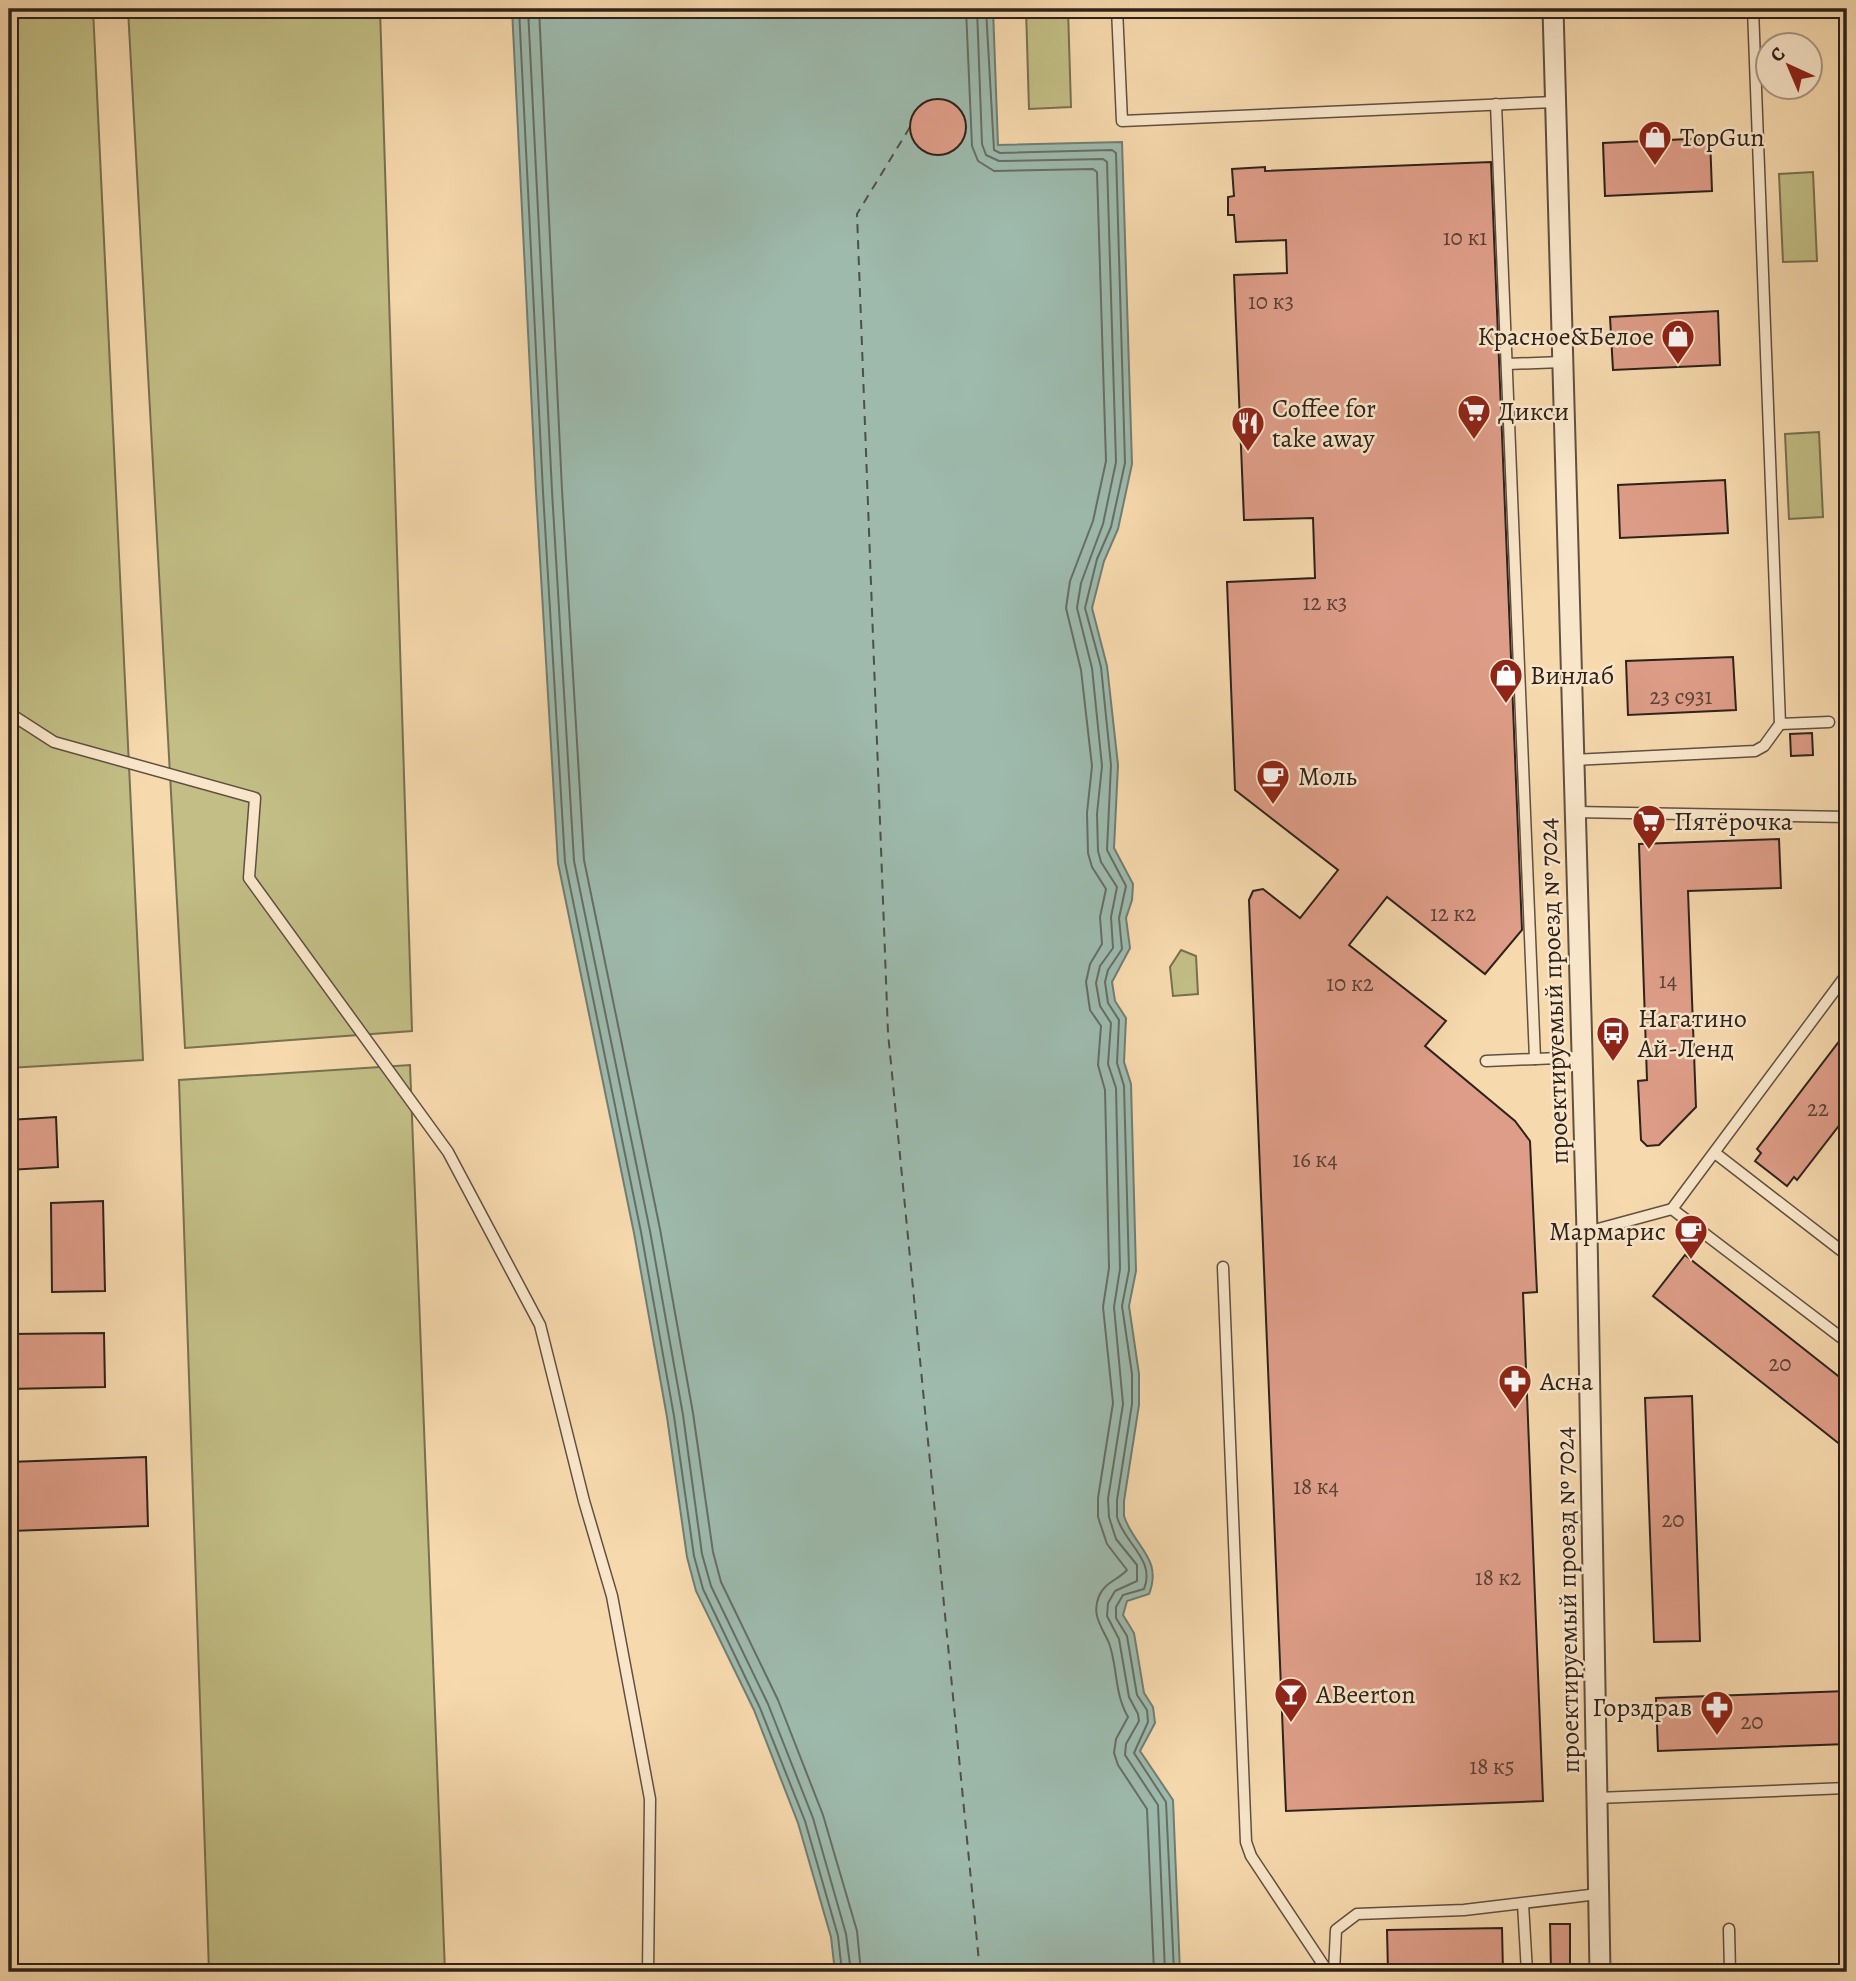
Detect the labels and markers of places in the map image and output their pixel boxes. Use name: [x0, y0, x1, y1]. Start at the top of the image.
shop icon: TopGun: [1636, 118, 1674, 167]
place label: TopGun: [1680, 120, 1764, 155]
shop icon: Красное&Белое: [1659, 317, 1697, 366]
place label: Красное&Белое: [1477, 319, 1654, 354]
place label: Coffee for take away: [1272, 391, 1376, 456]
supermarket icon: Дикси: [1455, 392, 1493, 441]
place label: Дикси: [1498, 394, 1569, 429]
restaurant icon: Coffee for take away: [1229, 404, 1267, 453]
shop icon: Винлаб: [1487, 656, 1525, 705]
place label: Винлаб: [1530, 658, 1614, 693]
cafe icon: Моль: [1254, 757, 1292, 806]
place label: Моль: [1298, 759, 1357, 794]
supermarket icon: Пятёрочка: [1630, 802, 1668, 851]
place label: Пятёрочка: [1674, 804, 1793, 839]
place label: Нагатино Ай-Ленд: [1637, 1001, 1747, 1066]
bus stop icon: Нагатино Ай-Ленд: [1594, 1014, 1632, 1063]
cafe icon: Мармарис: [1672, 1212, 1710, 1261]
place label: Мармарис: [1549, 1214, 1666, 1249]
pharmacy icon: Асна: [1496, 1362, 1534, 1411]
place label: Асна: [1539, 1364, 1593, 1399]
bar icon: ABeerton: [1272, 1675, 1310, 1724]
place label: ABeerton: [1315, 1677, 1415, 1712]
pharmacy icon: Горздрав: [1698, 1688, 1736, 1737]
place label: Горздрав: [1592, 1690, 1692, 1725]

